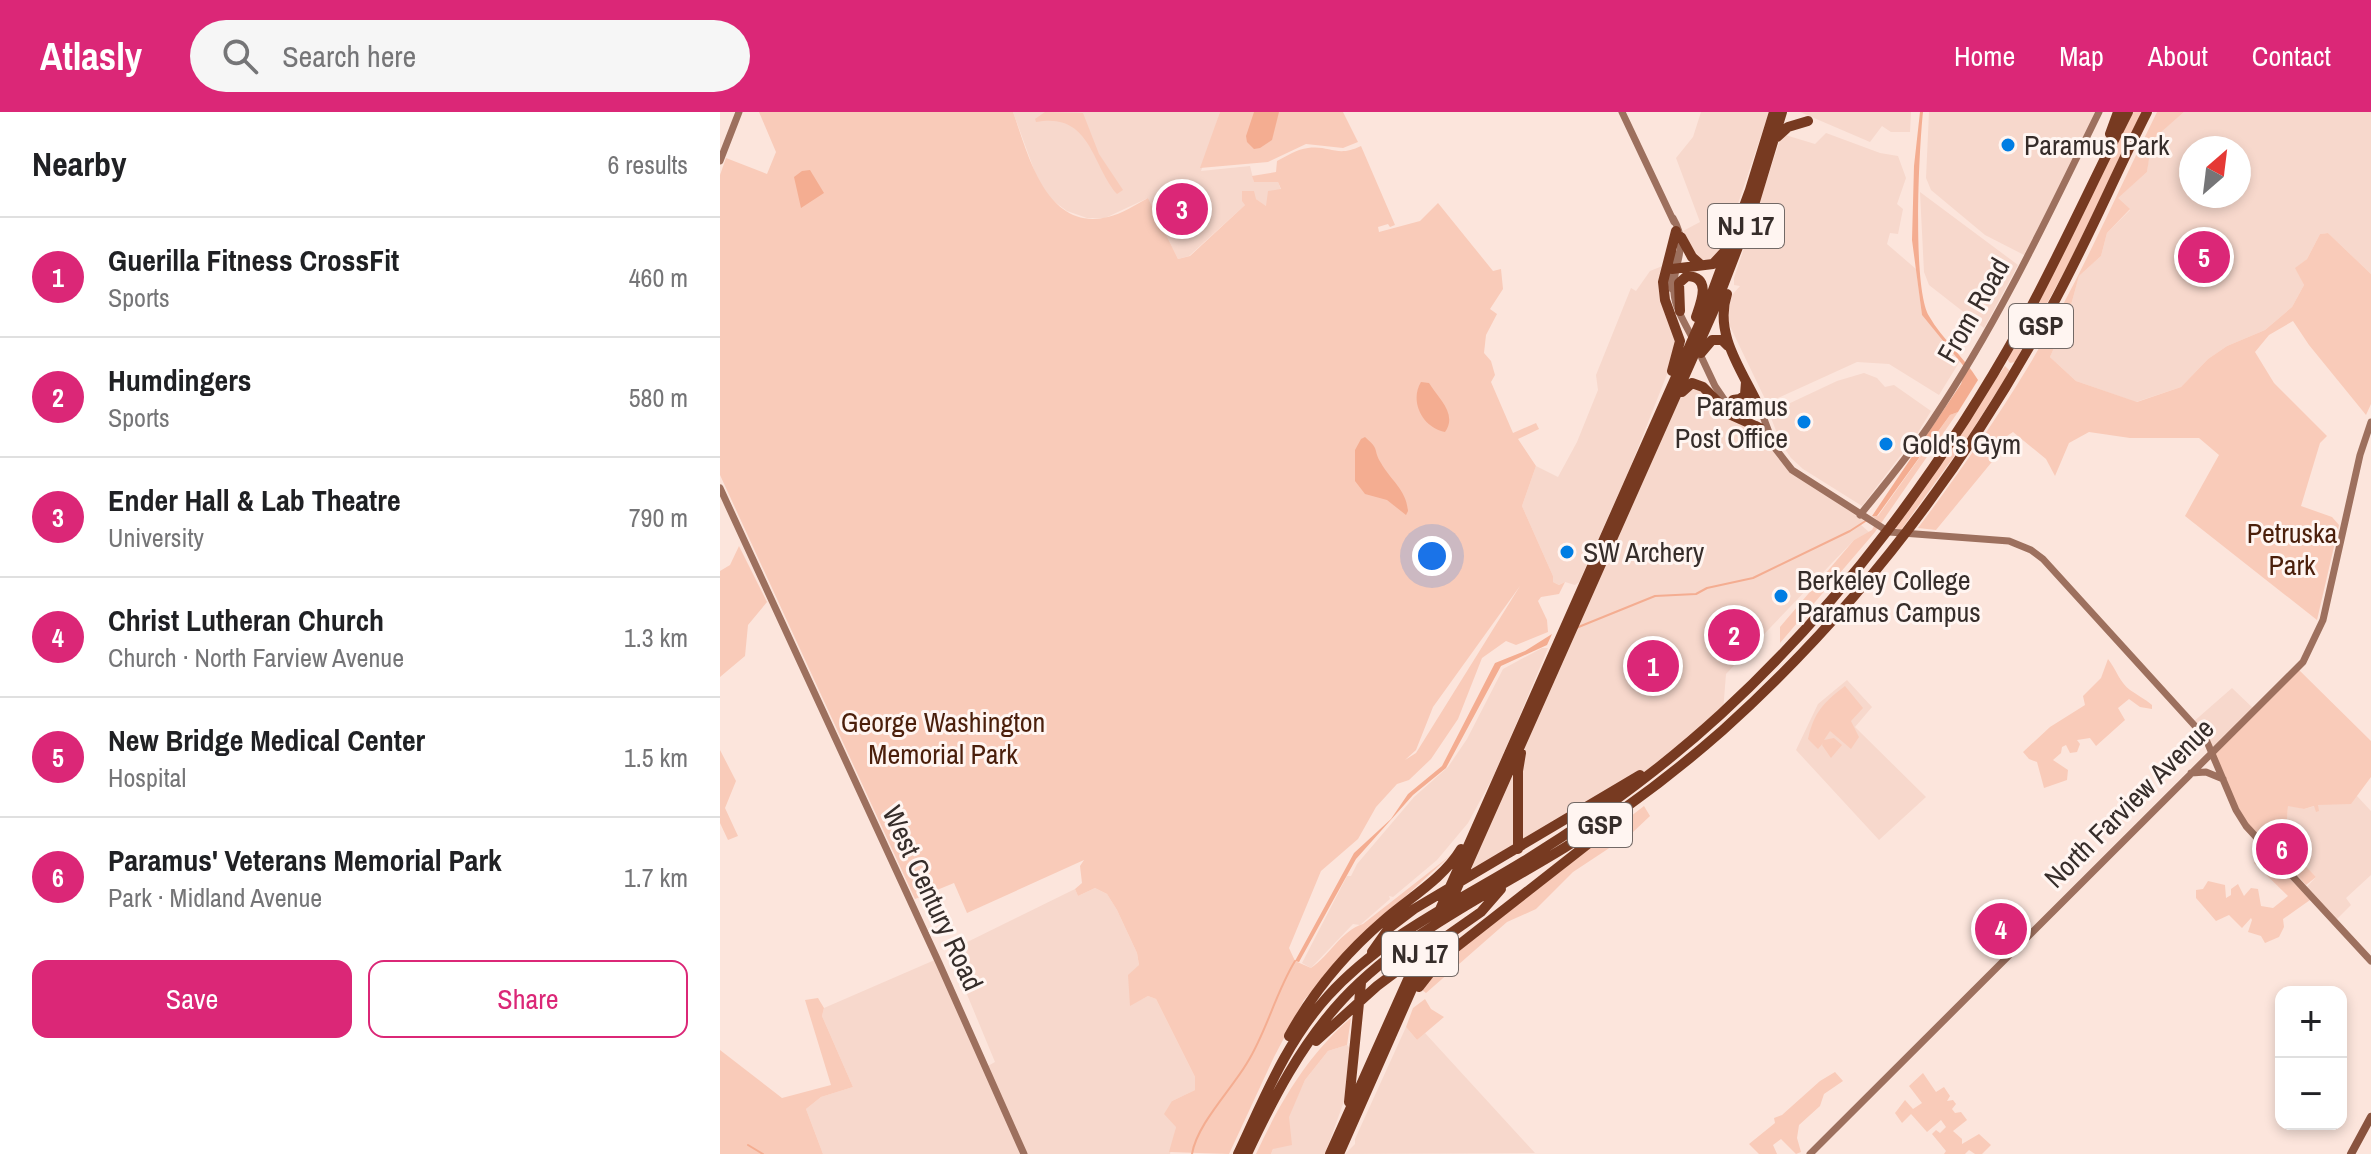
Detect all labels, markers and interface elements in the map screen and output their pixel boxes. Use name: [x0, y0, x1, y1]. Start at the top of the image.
search box: [190, 20, 750, 92]
text: Atlasly: [40, 31, 142, 82]
icon: search: [218, 34, 262, 78]
text: Search here: [282, 36, 416, 76]
text: Home: [1954, 37, 2015, 75]
text: Map: [2059, 37, 2104, 75]
text: About: [2148, 37, 2208, 75]
text: Contact: [2252, 37, 2331, 75]
place label: Paramus Park: [2024, 126, 2170, 164]
marker: Paramus Park: [1999, 136, 2017, 154]
north arrow: [2179, 136, 2251, 208]
text: Nearby: [32, 141, 127, 187]
text: 6 results: [607, 147, 688, 182]
pin: 3: [1156, 179, 1208, 239]
road number: NJ 17: [1708, 204, 1784, 248]
pin: 5: [2178, 227, 2230, 287]
text: Guerilla Fitness CrossFit: [108, 240, 399, 280]
street label: From Road: [1928, 251, 2018, 369]
text: 1: [52, 260, 64, 295]
text: 460 m: [629, 260, 688, 295]
text: Sports: [108, 280, 170, 315]
road number: GSP: [2009, 304, 2073, 348]
text: Humdingers: [108, 360, 252, 400]
text: 2: [52, 380, 64, 415]
text: 580 m: [629, 380, 688, 415]
place label: Paramus Post Office: [1675, 387, 1788, 457]
text: Sports: [108, 400, 170, 435]
marker: Paramus Post Office: [1795, 413, 1813, 431]
place label: Gold's Gym: [1902, 425, 2021, 463]
marker: Gold's Gym: [1877, 435, 1895, 453]
text: Ender Hall & Lab Theatre: [108, 480, 401, 520]
text: 3: [52, 500, 64, 535]
text: 790 m: [629, 500, 688, 535]
park label: Petruska Park: [2247, 514, 2338, 584]
text: University: [108, 520, 204, 555]
place label: SW Archery: [1583, 533, 1705, 571]
your location: [1412, 536, 1452, 576]
marker: SW Archery: [1558, 543, 1576, 561]
place label: Berkeley College Paramus Campus: [1797, 561, 1981, 631]
marker: Berkeley College Paramus Campus: [1772, 587, 1790, 605]
text: Christ Lutheran Church: [108, 600, 384, 640]
pin: 2: [1708, 605, 1760, 665]
text: 4: [52, 620, 64, 655]
text: 1.3 km: [624, 620, 688, 655]
pin: 1: [1627, 636, 1679, 696]
text: Church · North Farview Avenue: [108, 640, 404, 675]
park label: George Washington Memorial Park: [841, 703, 1045, 773]
street label: North Farview Avenue: [2036, 710, 2222, 896]
text: New Bridge Medical Center: [108, 720, 425, 760]
text: 5: [52, 740, 64, 775]
text: 1.5 km: [624, 740, 688, 775]
text: Hospital: [108, 760, 186, 795]
street label: West Century Road: [874, 799, 992, 997]
road number: GSP: [1568, 803, 1632, 847]
pin: 6: [2256, 819, 2308, 879]
text: Paramus' Veterans Memorial Park: [108, 840, 502, 880]
text: 6: [52, 860, 64, 895]
text: 1.7 km: [624, 860, 688, 895]
text: Park · Midland Avenue: [108, 880, 322, 915]
pin: 4: [1975, 899, 2027, 959]
road number: NJ 17: [1382, 932, 1458, 976]
button: Save: [32, 960, 352, 1038]
button: Share: [368, 960, 688, 1038]
map controls: [2275, 986, 2347, 1130]
button: +: [2275, 986, 2347, 1058]
button: −: [2275, 1058, 2347, 1130]

